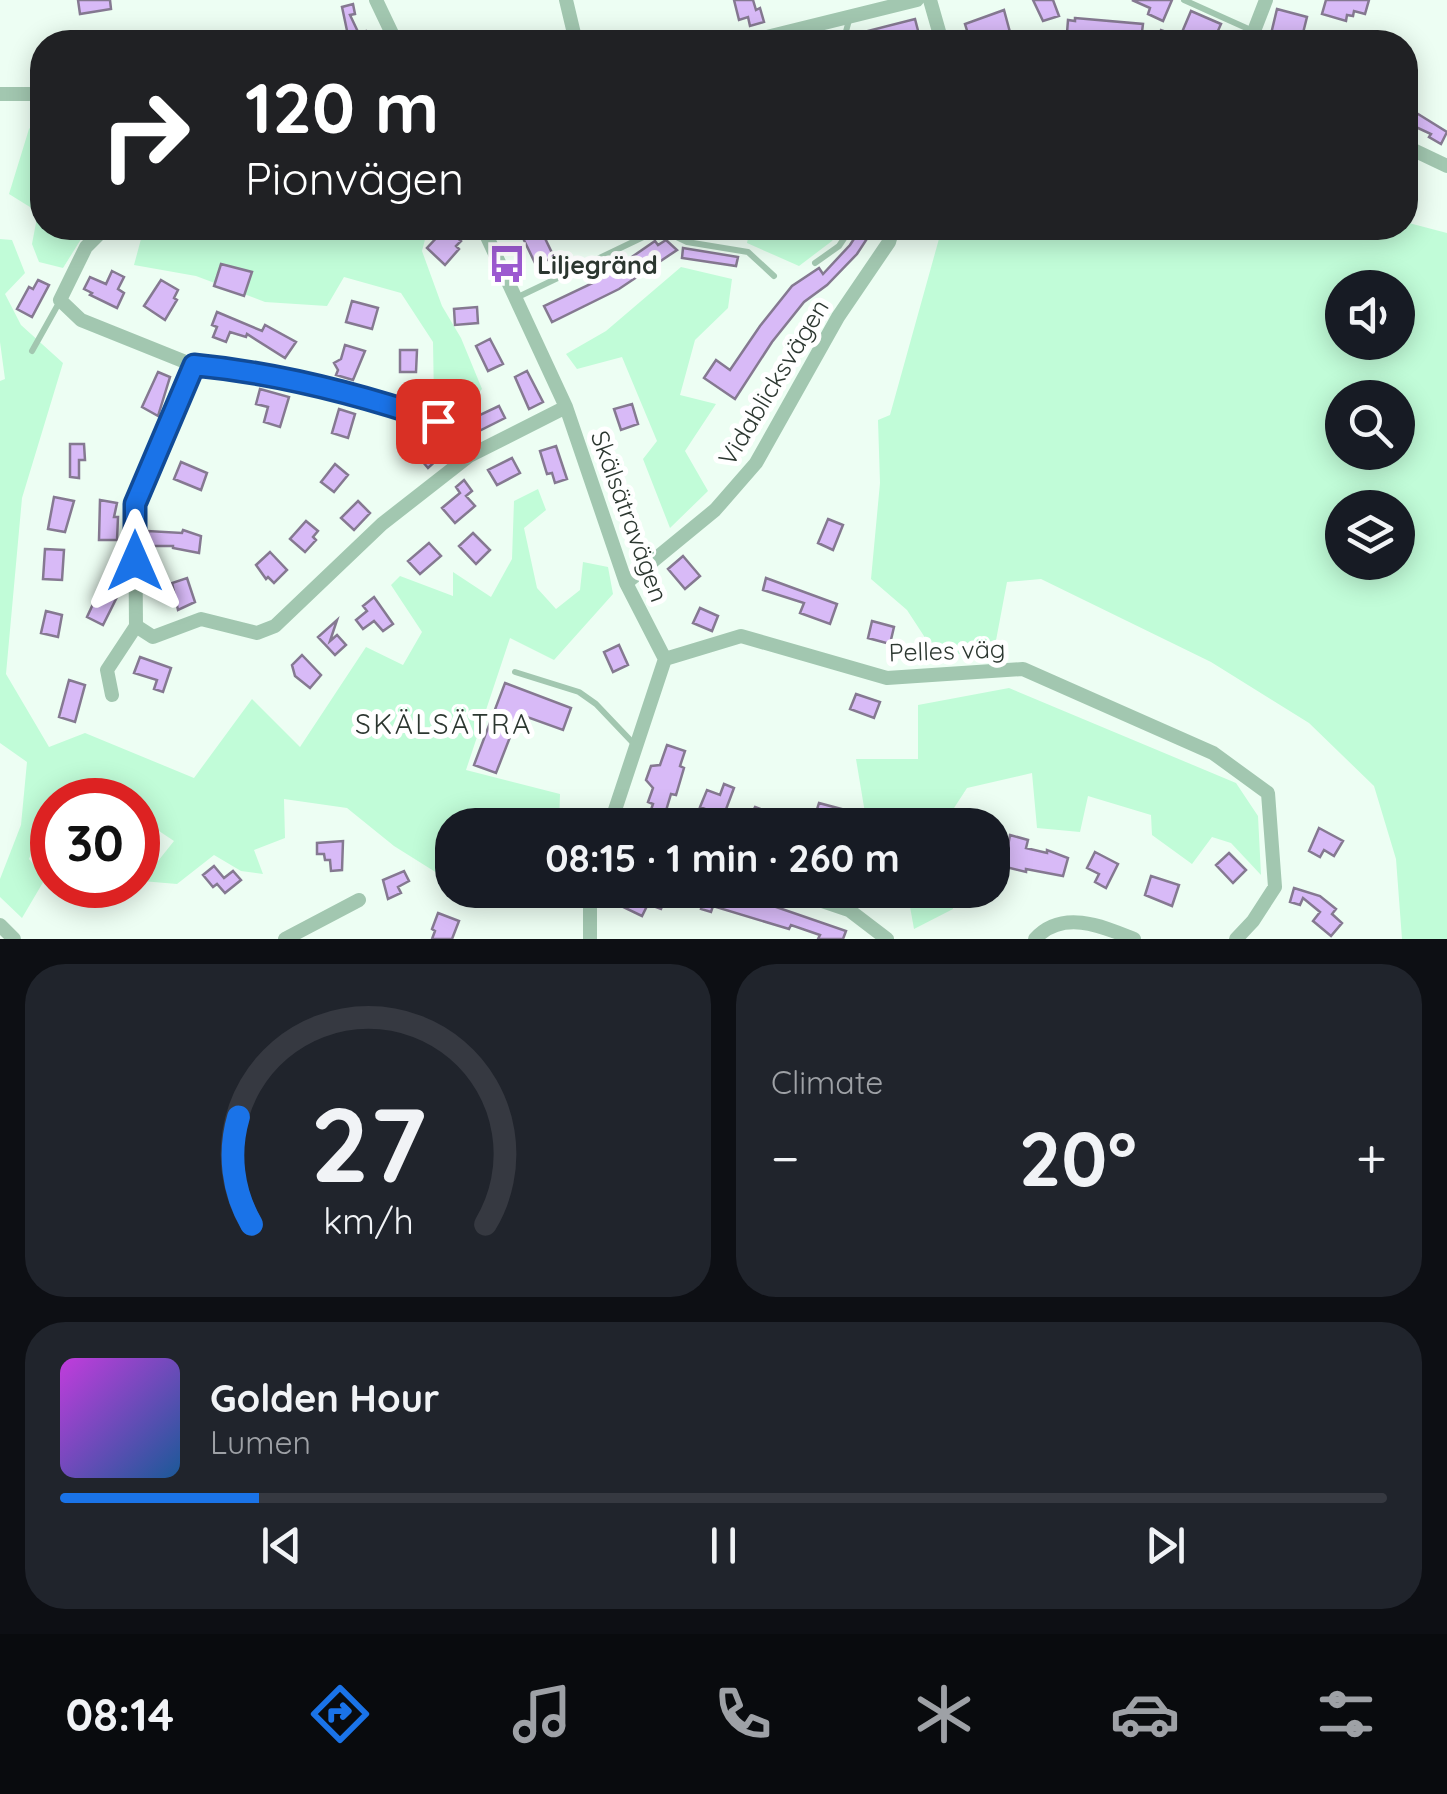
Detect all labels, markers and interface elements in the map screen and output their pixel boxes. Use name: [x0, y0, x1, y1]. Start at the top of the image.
text: 120 m: [245, 63, 439, 151]
icon: right: [80, 70, 210, 200]
text: Pionvägen: [245, 150, 464, 206]
bus stop icon: Liljegränd: [486, 243, 528, 285]
place label: Liljegränd: [537, 249, 658, 280]
map controls: [1325, 270, 1415, 580]
button: sound: [1325, 270, 1415, 360]
street label: Vidablicksvägen: [711, 293, 835, 471]
pin: [396, 379, 481, 464]
button: search: [1325, 380, 1415, 470]
icon: arrive: [411, 394, 466, 449]
street label: Skälsätravägen: [585, 426, 675, 606]
button: layers: [1325, 490, 1415, 580]
position arrow: [83, 509, 187, 613]
street label: Pelles väg: [888, 632, 1006, 668]
district label: SKÄLSÄTRA: [355, 706, 533, 741]
speed limit sign: 30: [30, 778, 160, 908]
text: 08:15 · 1 min · 260 m: [545, 834, 900, 882]
text: Climate: [771, 1062, 883, 1102]
text: 27: [310, 1078, 426, 1208]
text: 20°: [1019, 1111, 1137, 1205]
text: −: [771, 1123, 800, 1192]
text: +: [1356, 1123, 1387, 1192]
text: km/h: [323, 1198, 413, 1243]
text: Golden Hour: [210, 1374, 439, 1422]
text: Lumen: [210, 1422, 311, 1462]
icon: previous: [254, 1518, 309, 1573]
icon: pause: [696, 1518, 751, 1573]
icon: next: [1138, 1518, 1193, 1573]
icon: directions: [305, 1679, 375, 1749]
icon: music: [507, 1679, 577, 1749]
icon: phone: [708, 1679, 778, 1749]
icon: climate: [909, 1679, 979, 1749]
icon: car: [1110, 1679, 1180, 1749]
icon: filters: [1311, 1679, 1381, 1749]
text: 08:14: [66, 1686, 174, 1742]

